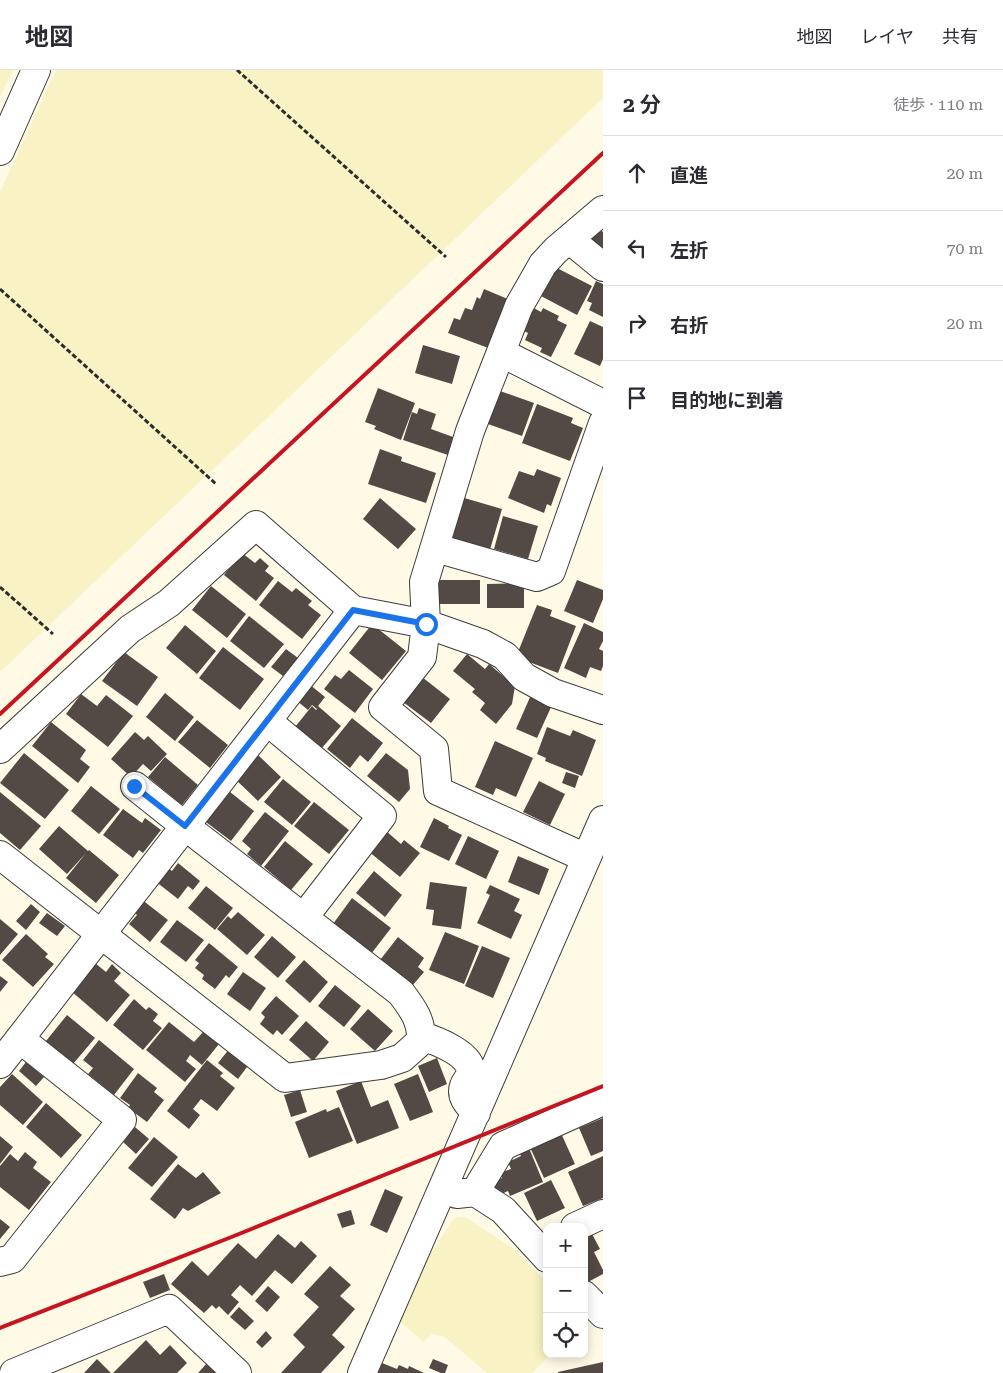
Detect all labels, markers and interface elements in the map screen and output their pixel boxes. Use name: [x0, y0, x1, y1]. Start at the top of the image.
text: 地図: [25, 23, 73, 51]
text: 地図: [797, 26, 833, 47]
text: レイヤ: [861, 26, 914, 47]
text: 共有: [942, 26, 978, 47]
text: 2 分: [623, 93, 661, 117]
text: 徒歩 · 110 m: [893, 95, 983, 114]
icon: ahead: [623, 159, 651, 187]
text: 直進: [670, 164, 708, 187]
text: 20 m: [946, 164, 983, 183]
icon: left: [623, 234, 651, 262]
text: 左折: [670, 239, 708, 262]
text: 70 m: [946, 239, 983, 258]
icon: right: [623, 309, 651, 337]
text: 右折: [670, 314, 708, 337]
text: 20 m: [946, 314, 983, 333]
icon: arrive: [623, 384, 651, 412]
text: 目的地に到着: [670, 389, 784, 412]
route start: [415, 613, 438, 636]
route end: [123, 775, 146, 798]
map controls: [543, 1223, 588, 1358]
button: +: [543, 1223, 588, 1268]
button: −: [543, 1268, 588, 1313]
button: locate: [543, 1313, 588, 1358]

